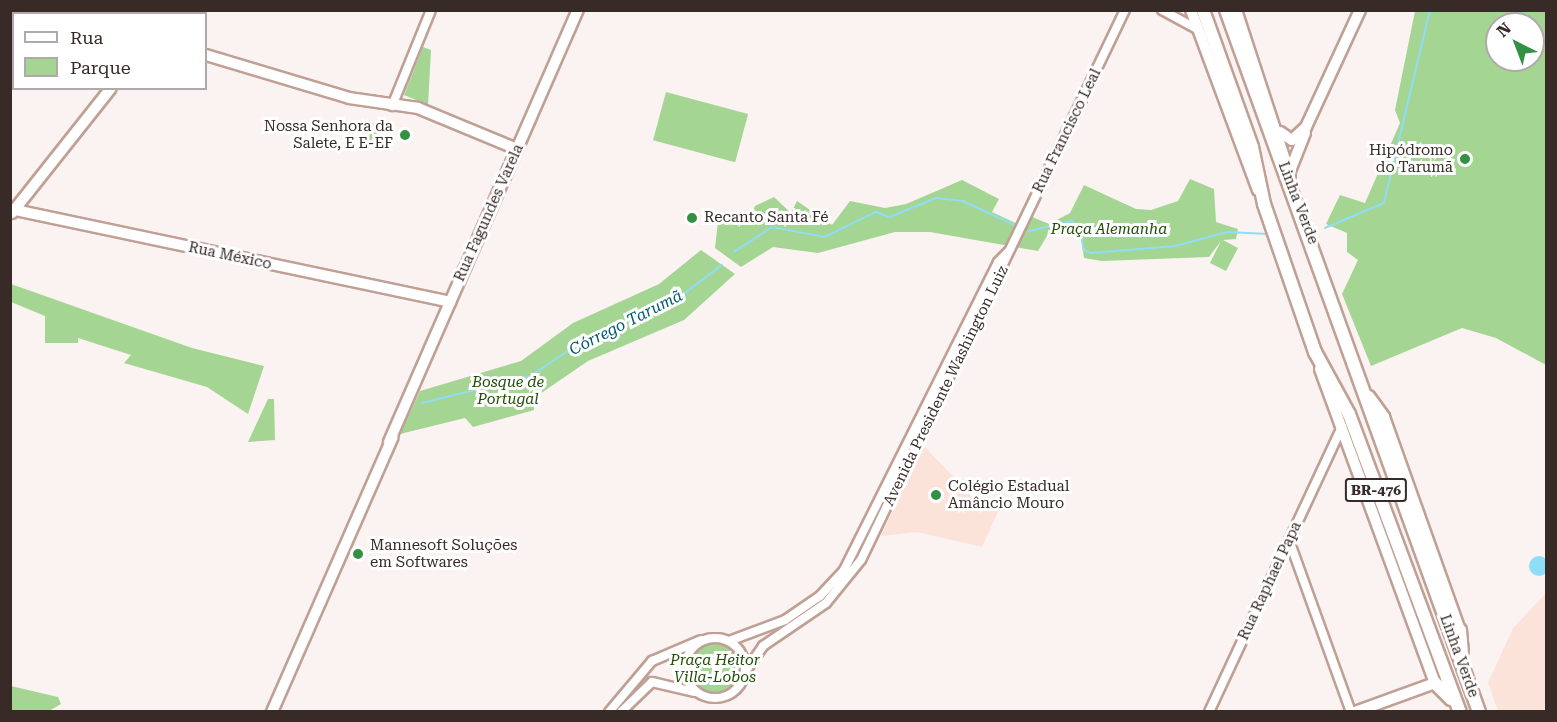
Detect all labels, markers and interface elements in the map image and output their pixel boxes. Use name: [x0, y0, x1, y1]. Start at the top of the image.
legend: [12, 12, 207, 90]
north arrow: [1485, 12, 1545, 72]
text: N: [1493, 19, 1515, 41]
text: Rua: [70, 27, 103, 48]
text: Parque: [70, 57, 131, 78]
street label: Rua Francisco Leal: [1029, 66, 1105, 196]
place label: Nossa Senhora da Salete, E E-EF: [264, 117, 393, 152]
marker: Nossa Senhora da Salete, E E-EF: [398, 128, 412, 142]
street label: Rua Fagundes Varela: [451, 141, 527, 285]
place label: Hipódromo do Tarumã: [1369, 141, 1453, 176]
marker: Hipódromo do Tarumã: [1458, 152, 1472, 166]
street label: Linha Verde: [1274, 159, 1322, 247]
place label: Recanto Santa Fé: [704, 209, 828, 227]
marker: Recanto Santa Fé: [685, 211, 699, 225]
park label: Praça Alemanha: [1051, 221, 1167, 239]
street label: Rua México: [187, 238, 273, 274]
street label: Avenida Presidente Washington Luiz: [880, 263, 1012, 509]
water label: Córrego Tarumã: [566, 286, 686, 360]
park label: Bosque de Portugal: [472, 373, 544, 408]
place label: Colégio Estadual Amâncio Mouro: [948, 477, 1069, 512]
road number: BR-476: [1344, 479, 1408, 501]
marker: Colégio Estadual Amâncio Mouro: [929, 488, 943, 502]
street label: Rua Raphael Papa: [1235, 519, 1305, 643]
place label: Mannesoft Soluções em Softwares: [370, 536, 517, 571]
marker: Mannesoft Soluções em Softwares: [351, 547, 365, 561]
street label: Linha Verde: [1436, 612, 1482, 700]
park label: Praça Heitor Villa-Lobos: [670, 651, 760, 686]

